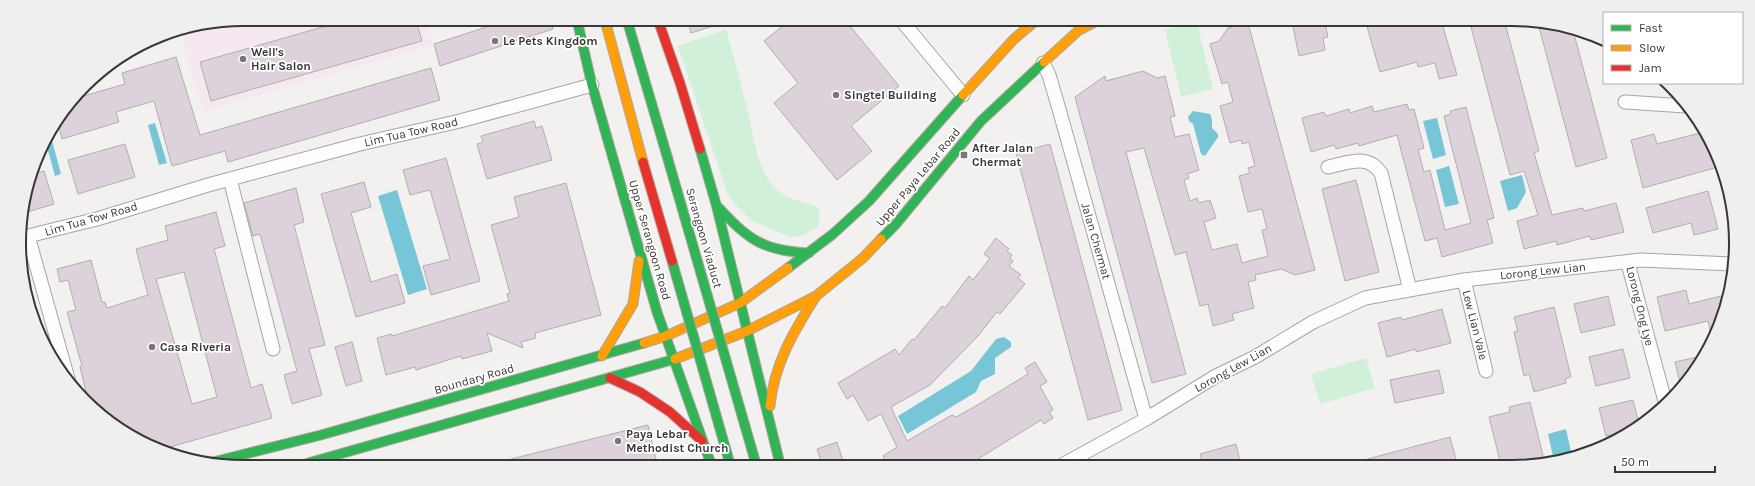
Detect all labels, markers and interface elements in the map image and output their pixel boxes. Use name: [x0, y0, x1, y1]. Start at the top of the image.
legend: [1603, 12, 1743, 84]
text: Fast: [1639, 21, 1663, 35]
place label: Le Pets Kingdom: [503, 34, 598, 48]
marker: Le Pets Kingdom: [490, 36, 500, 46]
text: Slow: [1639, 41, 1665, 55]
place label: Well's Hair Salon: [251, 45, 311, 73]
marker: Well's Hair Salon: [238, 54, 248, 64]
text: Jam: [1639, 61, 1662, 75]
place label: Singtel Building: [844, 88, 937, 102]
marker: Singtel Building: [831, 90, 841, 100]
street label: Lim Tua Tow Road: [363, 114, 459, 150]
street label: Upper Paya Lebar Road: [873, 125, 963, 229]
place label: After Jalan Chermat: [972, 141, 1033, 169]
marker: After Jalan Chermat: [959, 150, 969, 160]
street label: Upper Serangoon Road: [626, 178, 674, 302]
street label: Serangoon Viaduct: [683, 186, 725, 290]
street label: Lim Tua Tow Road: [43, 199, 139, 239]
street label: Jalan Chermat: [1078, 201, 1114, 281]
street label: Lorong Lew Lian: [1499, 260, 1587, 282]
street label: Lorong Ong Lye: [1623, 265, 1657, 347]
street label: Lew Lian Vale: [1460, 289, 1490, 361]
place label: Casa Riveria: [160, 340, 231, 354]
street label: Lorong Lew Lian: [1192, 341, 1274, 395]
marker: Casa Riveria: [147, 342, 157, 352]
street label: Boundary Road: [432, 361, 516, 397]
place label: Paya Lebar Methodist Church: [626, 427, 728, 455]
marker: Paya Lebar Methodist Church: [613, 436, 623, 446]
scale bar: [1615, 448, 1715, 474]
text: 50 m: [1621, 455, 1649, 469]

